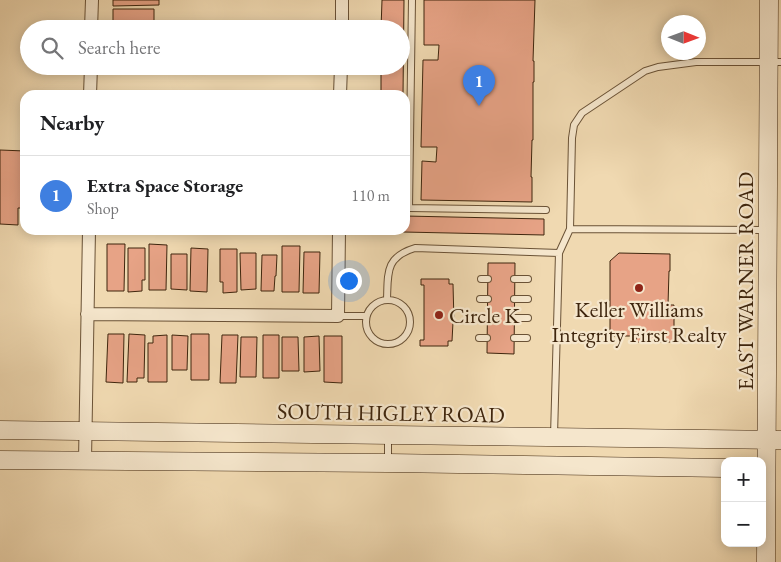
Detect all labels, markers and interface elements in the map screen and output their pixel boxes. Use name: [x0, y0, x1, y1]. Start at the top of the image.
north arrow: [661, 15, 706, 60]
search box: [20, 20, 410, 75]
icon: search: [38, 34, 66, 62]
text: Search here: [78, 35, 160, 60]
pin: 1: [463, 65, 495, 106]
text: Nearby: [40, 109, 104, 136]
street label: EAST WARNER ROAD: [731, 172, 760, 390]
text: Extra Space Storage: [87, 173, 243, 198]
text: 1: [52, 185, 60, 206]
text: 110 m: [351, 185, 390, 206]
text: Shop: [87, 198, 119, 219]
your location: [336, 268, 362, 294]
marker: Keller Williams Integrity First Realty: [633, 282, 645, 294]
place label: Keller Williams Integrity First Realty: [551, 295, 727, 349]
place label: Circle K: [449, 301, 521, 330]
marker: Circle K: [433, 309, 445, 321]
street label: SOUTH HIGLEY ROAD: [277, 397, 505, 429]
map controls: [721, 457, 766, 547]
button: +: [721, 457, 766, 502]
button: −: [721, 502, 766, 547]

